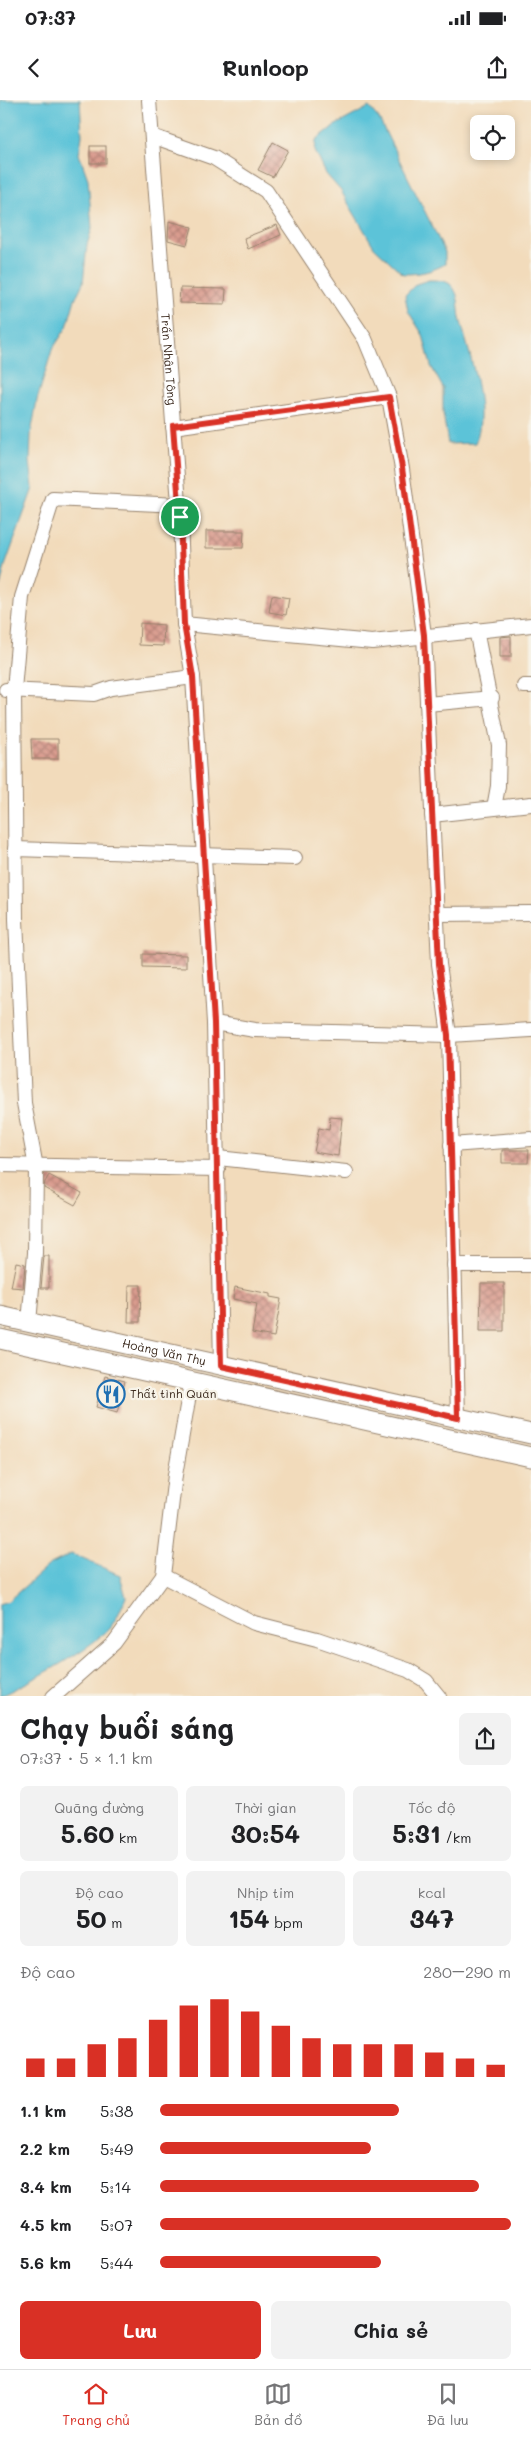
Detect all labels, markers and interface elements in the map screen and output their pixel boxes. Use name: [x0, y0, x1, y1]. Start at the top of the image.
text: 07:37: [25, 5, 76, 30]
text: Runloop: [222, 53, 309, 82]
icon: back: [20, 54, 48, 82]
icon: share: [483, 54, 511, 82]
map controls: [470, 115, 515, 160]
button: locate: [470, 115, 515, 160]
street label: Trần Nhân Tông: [158, 313, 181, 406]
pin: [159, 496, 201, 538]
icon: arrive: [166, 503, 194, 531]
street label: Hoàng Văn Thụ: [121, 1334, 208, 1369]
restaurant icon: Thất tình Quán: [96, 1379, 126, 1409]
place label: Thất tình Quán: [130, 1385, 216, 1401]
text: Chạy buổi sáng: [20, 1710, 234, 1746]
button: share: [459, 1713, 511, 1765]
text: 07:37 · 5 × 1.1 km: [20, 1747, 153, 1768]
text: Quãng đường: [54, 1798, 144, 1817]
text: Thời gian: [235, 1798, 296, 1817]
text: Tốc độ: [408, 1798, 455, 1817]
text: 5.60: [61, 1817, 114, 1849]
text: 30:54: [231, 1817, 300, 1849]
text: 5:31: [392, 1817, 441, 1849]
text: km: [114, 1828, 137, 1847]
text: /km: [441, 1828, 471, 1847]
text: Độ cao: [75, 1883, 123, 1902]
text: Nhịp tim: [237, 1883, 294, 1902]
text: kcal: [418, 1883, 446, 1902]
text: 50: [76, 1902, 107, 1934]
text: 154: [228, 1902, 270, 1934]
text: 347: [409, 1902, 454, 1934]
text: m: [107, 1913, 122, 1932]
text: bpm: [270, 1913, 303, 1932]
text: Độ cao: [20, 1961, 75, 1982]
text: 280–290 m: [423, 1961, 511, 1982]
text: 1.1 km: [20, 2100, 66, 2121]
text: 5:38: [100, 2100, 133, 2121]
text: 2.2 km: [20, 2138, 70, 2159]
text: 5:49: [100, 2138, 133, 2159]
text: 3.4 km: [20, 2176, 72, 2197]
text: 5:14: [100, 2176, 131, 2197]
text: 4.5 km: [20, 2214, 72, 2235]
text: 5:07: [100, 2214, 133, 2235]
text: 5.6 km: [20, 2252, 71, 2273]
text: 5:44: [100, 2252, 133, 2273]
button: Lưu: [20, 2301, 261, 2359]
button: Chia sẻ: [271, 2301, 511, 2359]
tab: Trang chủ: [62, 2380, 130, 2429]
tab: Bản đồ: [254, 2380, 302, 2429]
tab: Đã lưu: [427, 2380, 469, 2429]

